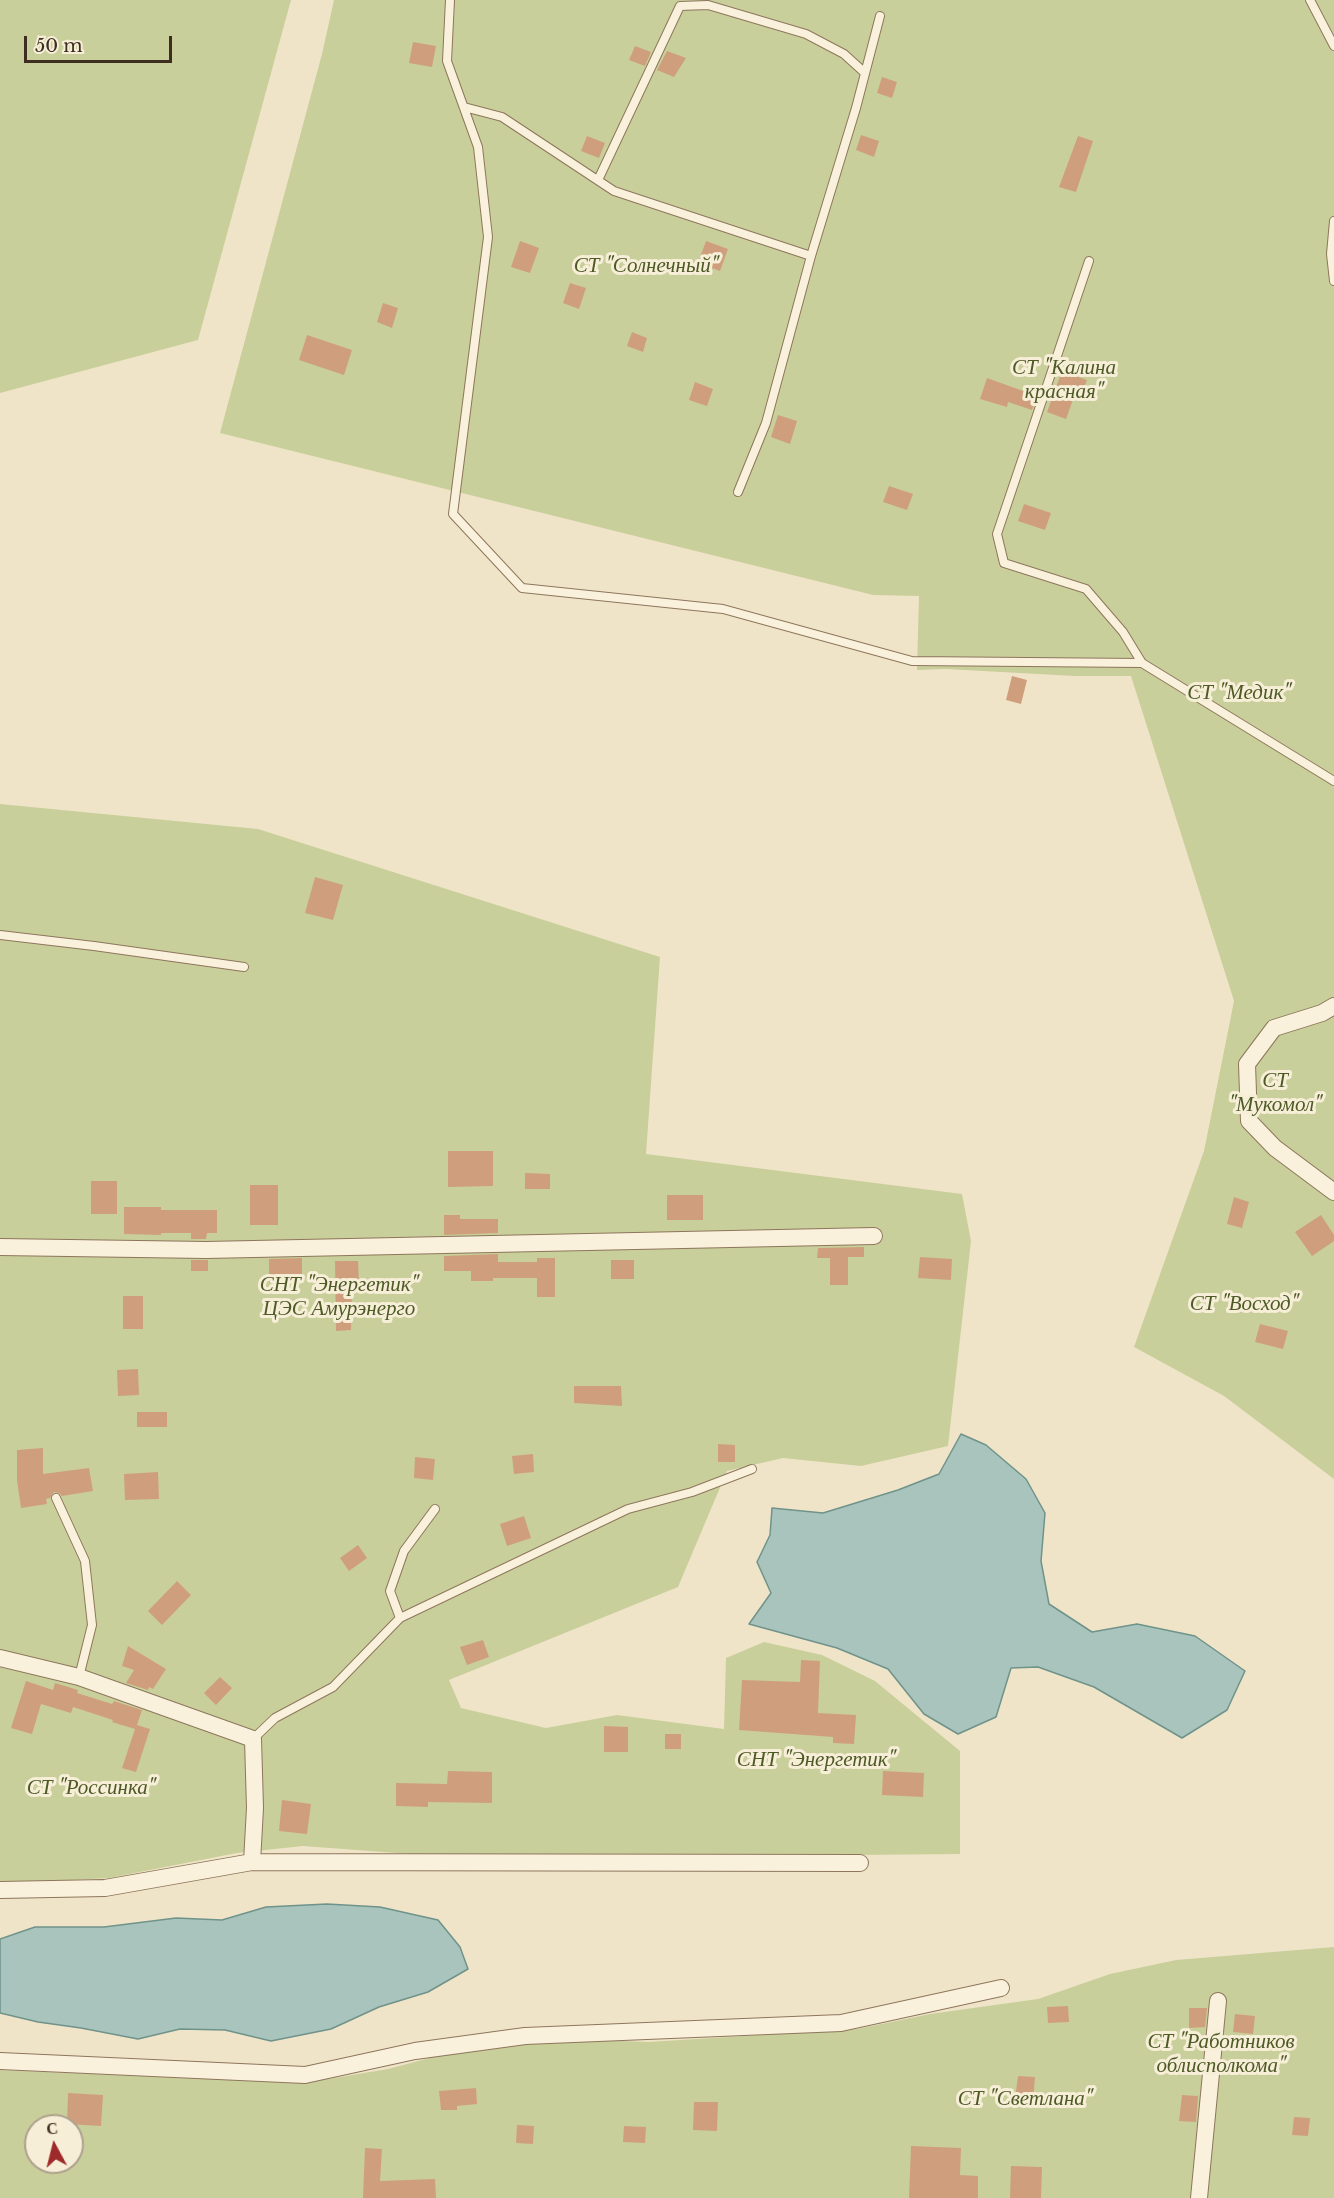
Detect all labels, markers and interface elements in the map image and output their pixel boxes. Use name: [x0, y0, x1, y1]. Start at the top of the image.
scale bar: [27, 24, 176, 62]
text: 50 m: [35, 35, 83, 57]
park label: СТ "Солнечный": [574, 253, 718, 279]
park label: СТ "Калина красная": [1012, 355, 1116, 405]
park label: СТ "Медик": [1187, 680, 1291, 706]
park label: СТ "Мукомол": [1228, 1068, 1322, 1118]
park label: СНТ "Энергетик" ЦЭС Амурэнерго: [260, 1272, 418, 1322]
park label: СТ "Восход": [1190, 1291, 1298, 1317]
park label: СНТ "Энергетик": [737, 1747, 895, 1773]
park label: СТ "Россинка": [27, 1775, 155, 1801]
park label: СТ "Работников облисполкома": [1147, 2029, 1295, 2079]
park label: СТ "Светлана": [958, 2086, 1092, 2112]
north arrow: [24, 2114, 84, 2174]
text: С: [45, 2117, 59, 2139]

